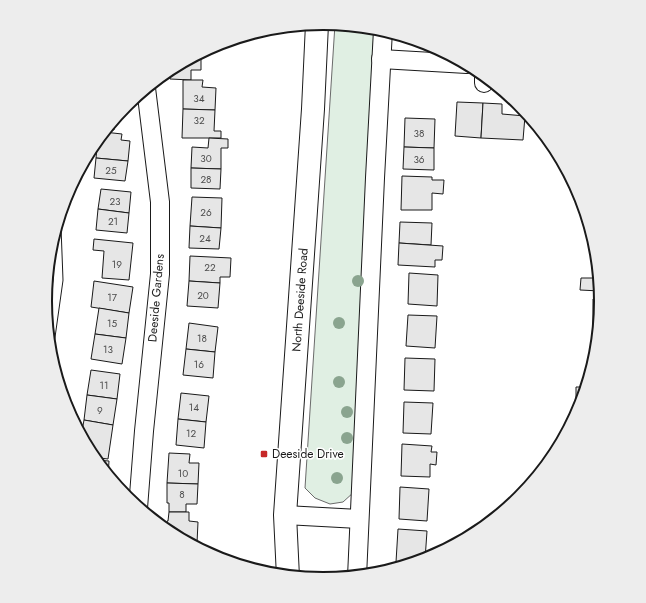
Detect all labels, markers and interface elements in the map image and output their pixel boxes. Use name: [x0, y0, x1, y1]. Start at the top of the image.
house number: 34: [193, 91, 205, 106]
house number: 32: [193, 113, 205, 128]
house number: 38: [414, 126, 424, 141]
house number: 30: [200, 151, 212, 166]
house number: 36: [413, 152, 425, 167]
house number: 25: [105, 163, 117, 178]
house number: 28: [200, 172, 212, 187]
house number: 23: [109, 194, 121, 209]
house number: 26: [200, 205, 212, 220]
house number: 21: [108, 214, 118, 229]
house number: 24: [199, 231, 211, 246]
street label: North Deeside Road: [287, 248, 313, 352]
street label: Deeside Gardens: [143, 253, 169, 343]
house number: 19: [112, 257, 122, 272]
house number: 22: [204, 260, 216, 275]
house number: 20: [197, 288, 209, 303]
house number: 17: [107, 290, 118, 305]
house number: 15: [107, 316, 117, 331]
house number: 18: [197, 331, 207, 346]
house number: 13: [103, 342, 114, 357]
house number: 16: [194, 357, 204, 372]
house number: 11: [100, 378, 109, 393]
house number: 14: [189, 400, 199, 415]
house number: 9: [97, 403, 103, 418]
house number: 12: [186, 426, 196, 441]
place label: Deeside Drive: [272, 445, 344, 463]
marker: Deeside Drive: [259, 449, 269, 459]
house number: 10: [178, 466, 188, 481]
house number: 8: [179, 487, 185, 502]

